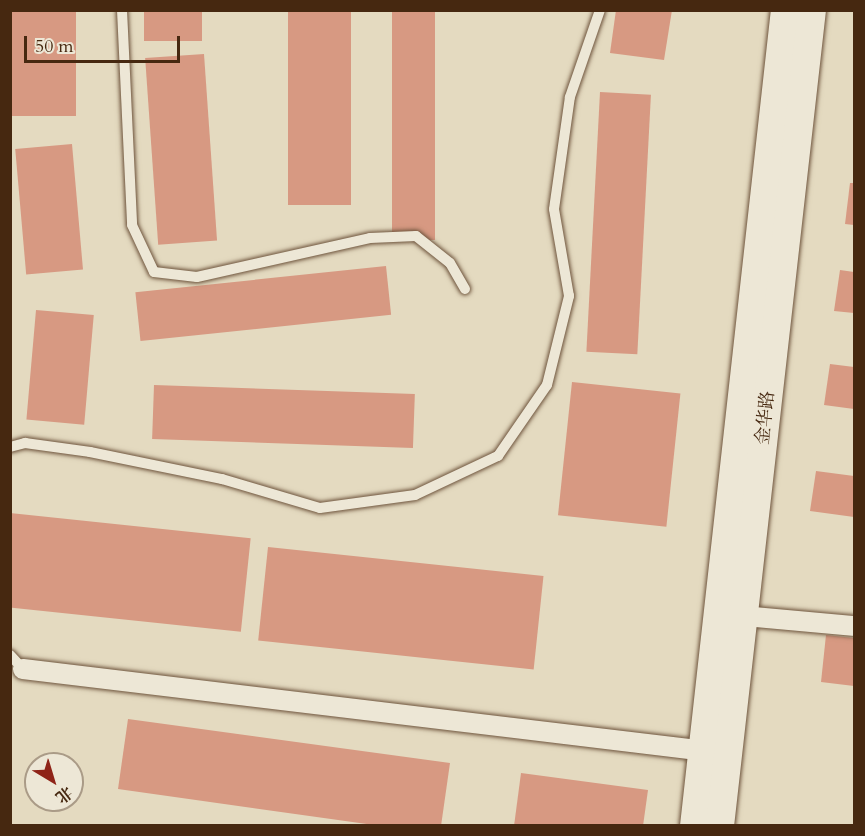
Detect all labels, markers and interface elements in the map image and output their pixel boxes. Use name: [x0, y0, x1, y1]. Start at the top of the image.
scale bar: [27, 24, 183, 62]
text: 50 m: [35, 34, 74, 59]
street label: 金华路: [752, 390, 780, 446]
north arrow: [24, 752, 84, 812]
text: 北: [51, 781, 77, 808]

